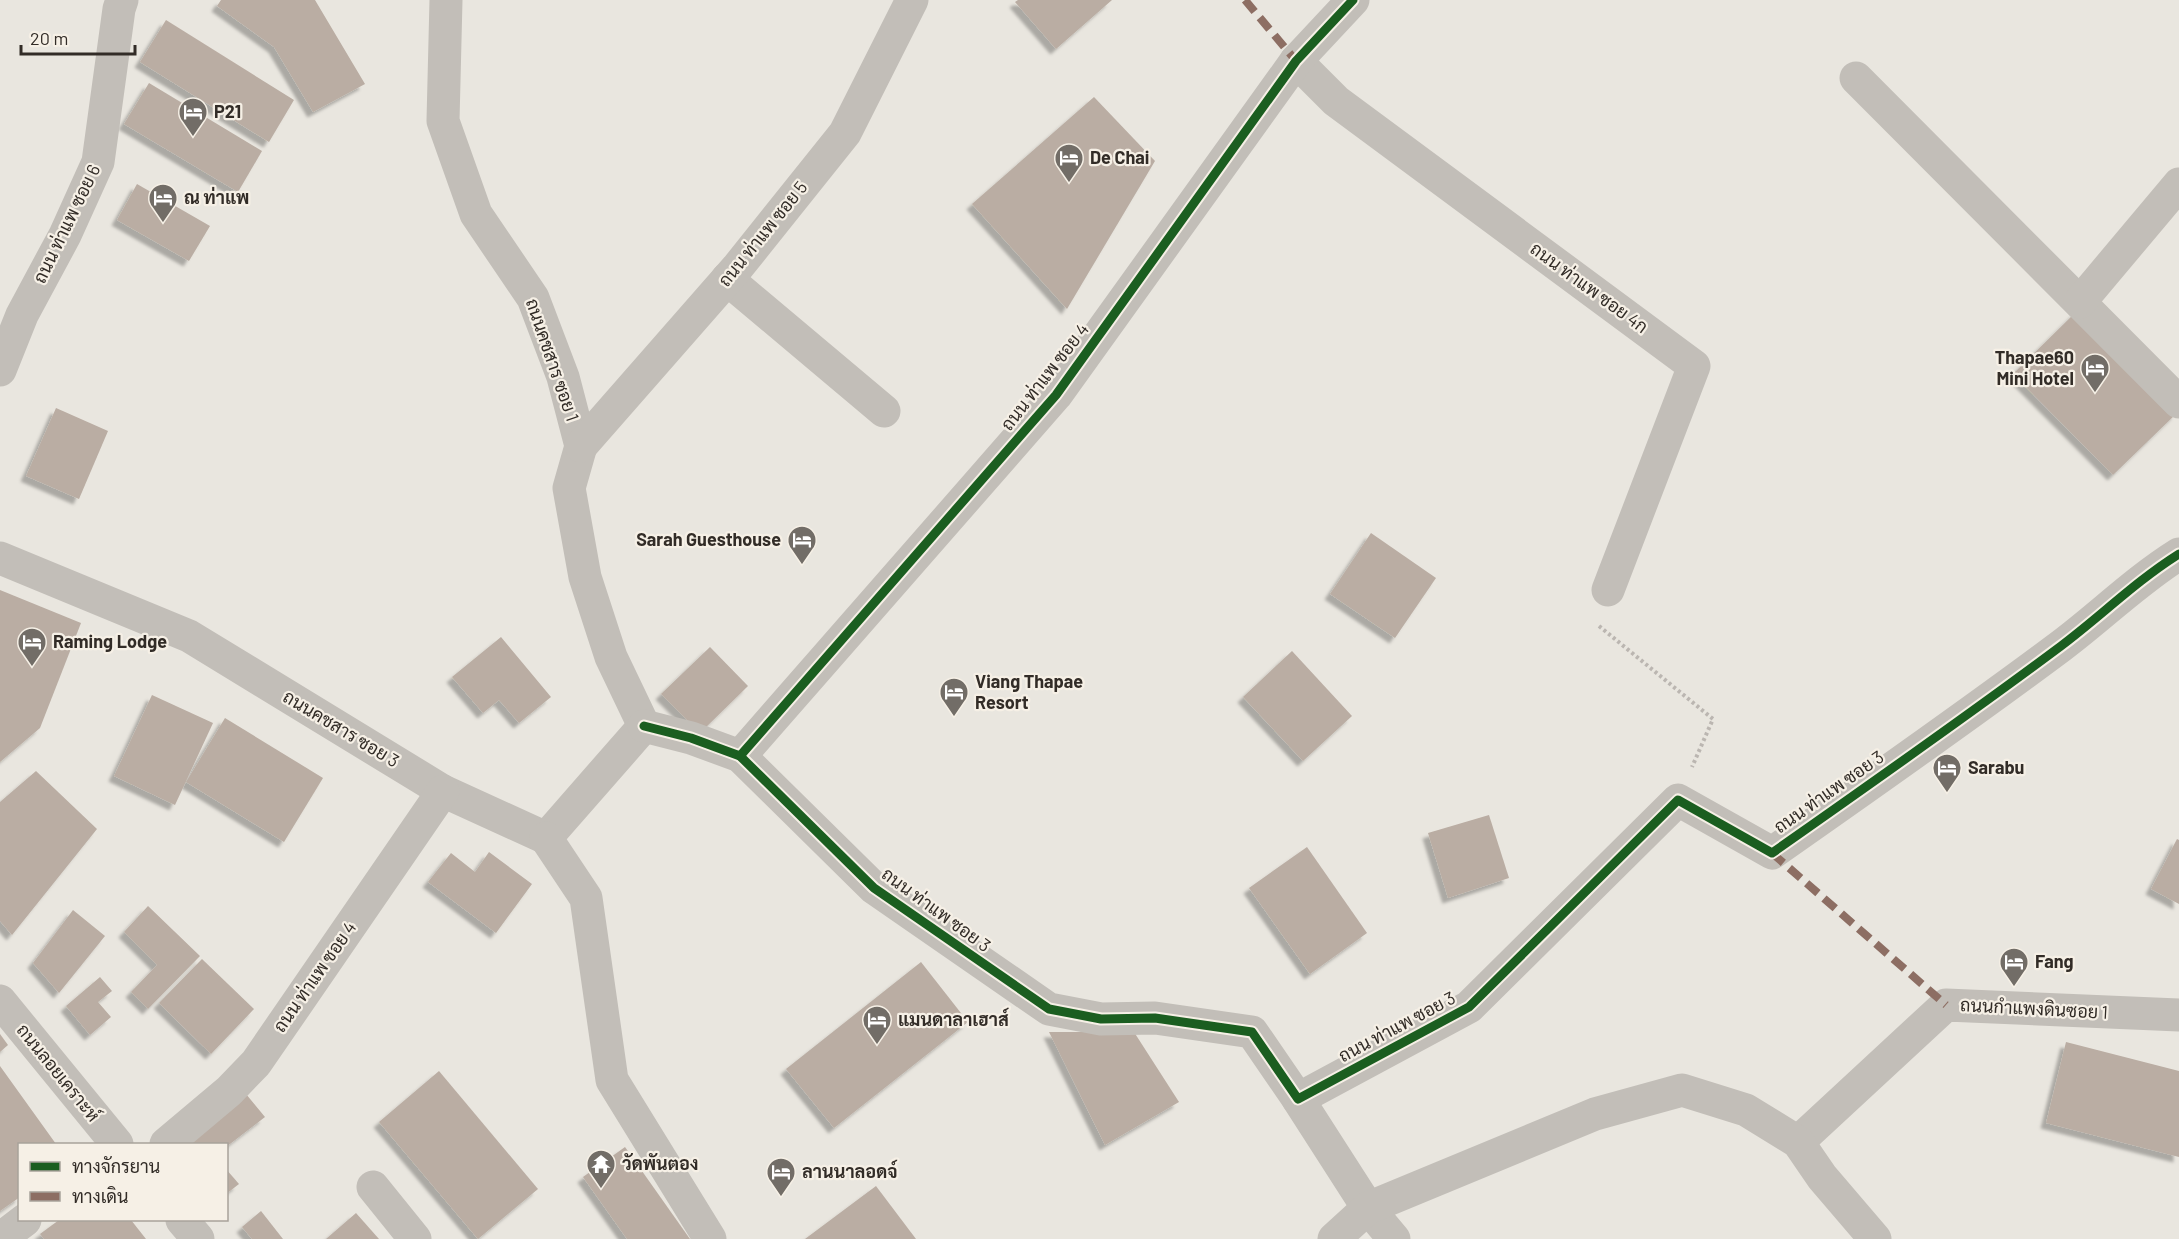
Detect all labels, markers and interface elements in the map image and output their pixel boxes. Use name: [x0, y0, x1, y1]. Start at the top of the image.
scale bar: [21, 18, 135, 56]
text: 20 m: [30, 27, 68, 49]
hotel icon: P21: [177, 96, 209, 138]
place label: P21: [214, 100, 241, 122]
hotel icon: De Chai: [1053, 142, 1085, 184]
place label: De Chai: [1090, 146, 1149, 168]
street label: ถนน ท่าแพ ซอย 6: [28, 161, 104, 287]
street label: ถนน ท่าแพ ซอย 5: [713, 176, 811, 291]
hotel icon: ณ ท่าแพ: [147, 182, 179, 224]
place label: ณ ท่าแพ: [184, 186, 249, 208]
street label: ถนน ท่าแพ ซอย 4ก: [1526, 237, 1653, 337]
street label: ถนนคชสาร ซอย 1: [522, 295, 584, 424]
street label: ถนน ท่าแพ ซอย 4: [996, 318, 1093, 434]
place label: Thapae60 Mini Hotel: [1995, 346, 2074, 389]
hotel icon: Thapae60 Mini Hotel: [2079, 352, 2111, 394]
hotel icon: Sarah Guesthouse: [786, 524, 818, 566]
place label: Sarah Guesthouse: [636, 528, 781, 550]
hotel icon: Raming Lodge: [16, 626, 48, 668]
place label: Raming Lodge: [53, 630, 167, 652]
place label: Viang Thapae Resort: [975, 670, 1083, 713]
hotel icon: Viang Thapae Resort: [938, 676, 970, 718]
street label: ถนนคชสาร ซอย 3: [280, 685, 404, 771]
street label: ถนน ท่าแพ ซอย 3: [1769, 745, 1888, 837]
hotel icon: Sarabu: [1931, 752, 1963, 794]
place label: Sarabu: [1968, 756, 2024, 778]
street label: ถนน ท่าแพ ซอย 3: [878, 862, 995, 956]
street label: ถนน ท่าแพ ซอย 4: [268, 917, 360, 1036]
hotel icon: Fang: [1998, 946, 2030, 988]
place label: Fang: [2035, 950, 2074, 972]
street label: ถนน ท่าแพ ซอย 3: [1334, 986, 1459, 1066]
street label: ถนนกำแพงดินซอย 1: [1960, 993, 2109, 1023]
hotel icon: แมนดาลาเฮาส์: [861, 1004, 893, 1046]
place label: แมนดาลาเฮาส์: [898, 1007, 1010, 1030]
street label: ถนนลอยเคราะห์: [13, 1018, 106, 1126]
legend: [18, 1143, 228, 1221]
temple icon: วัดพันตอง: [585, 1148, 617, 1190]
place label: วัดพันตอง: [622, 1152, 698, 1174]
text: ทางจักรยาน: [72, 1155, 160, 1177]
hotel icon: ลานนาลอดจ์: [765, 1156, 797, 1198]
place label: ลานนาลอดจ์: [802, 1159, 898, 1182]
text: ทางเดิน: [72, 1185, 128, 1207]

